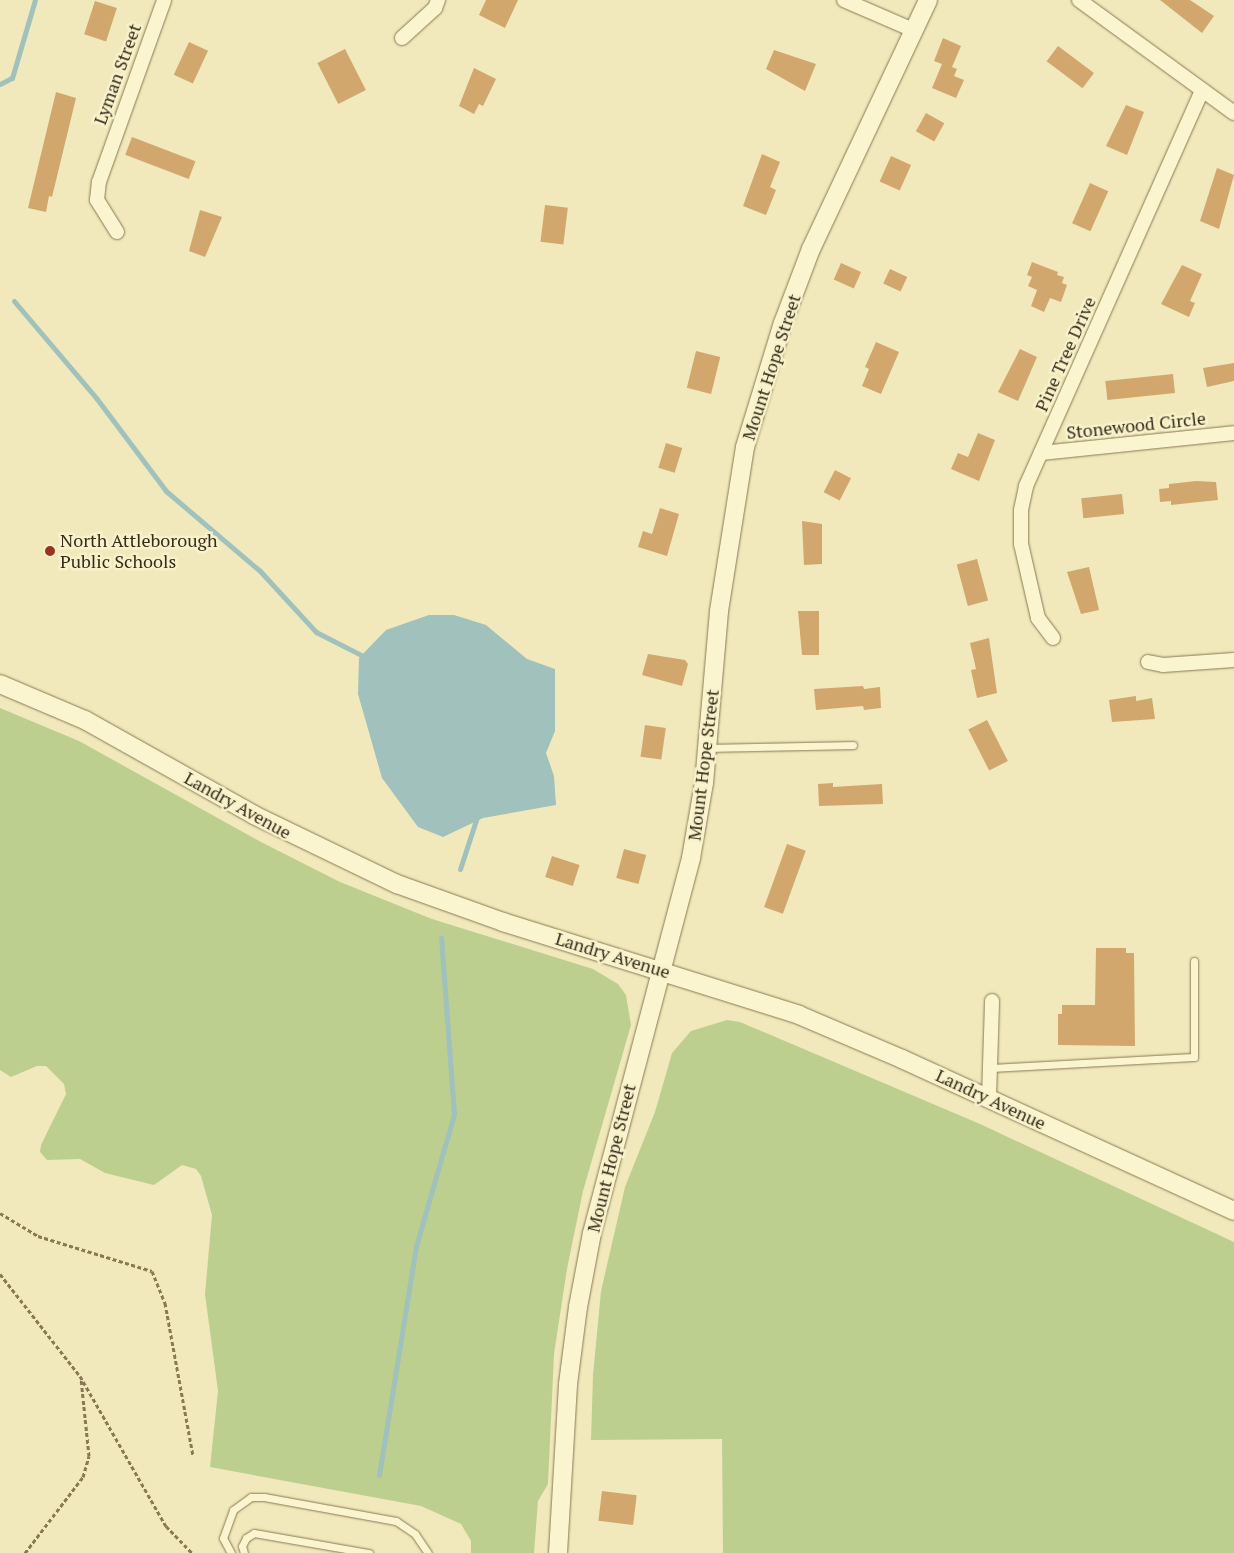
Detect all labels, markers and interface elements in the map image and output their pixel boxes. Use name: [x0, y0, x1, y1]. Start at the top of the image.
street label: Lyman Street: [89, 21, 145, 127]
street label: Mount Hope Street: [737, 291, 805, 443]
street label: Pine Tree Drive: [1030, 293, 1100, 415]
street label: Stonewood Circle: [1065, 407, 1207, 443]
place label: North Attleborough Public Schools: [60, 530, 218, 572]
marker: North Attleborough Public Schools: [44, 545, 56, 557]
street label: Mount Hope Street: [683, 688, 723, 842]
street label: Landry Avenue: [181, 767, 295, 843]
street label: Landry Avenue: [553, 927, 673, 983]
street label: Landry Avenue: [932, 1064, 1050, 1134]
street label: Mount Hope Street: [582, 1081, 640, 1235]

